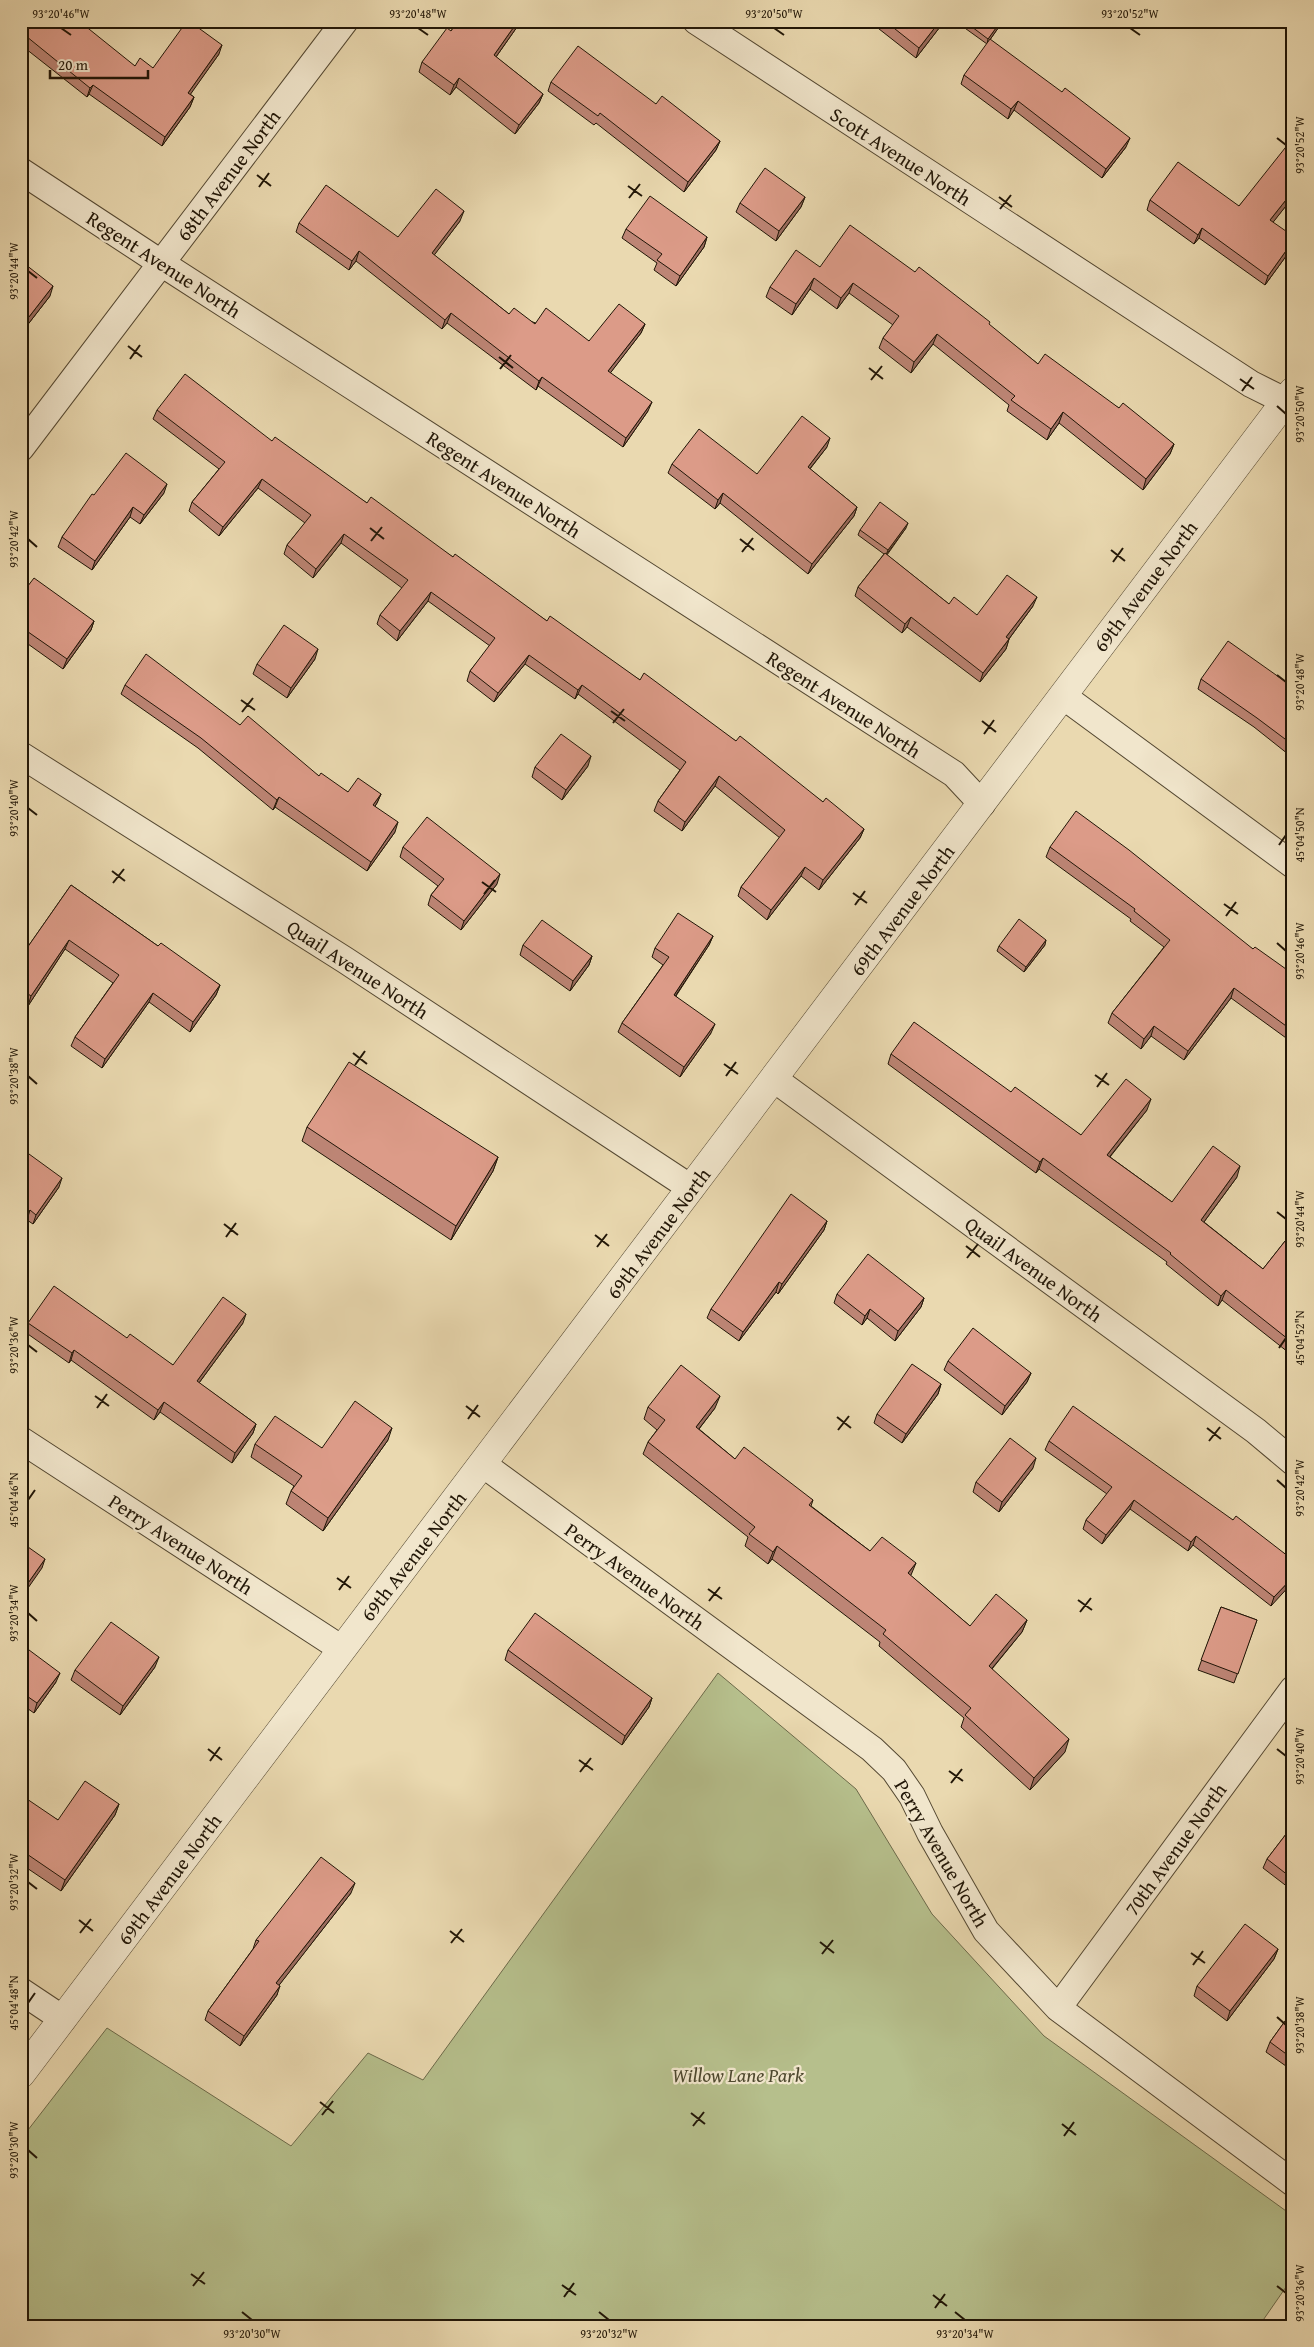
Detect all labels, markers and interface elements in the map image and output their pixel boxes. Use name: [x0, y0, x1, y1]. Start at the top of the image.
text: 93°20'46"W: [32, 5, 91, 22]
text: 93°20'48"W: [389, 5, 448, 22]
text: 93°20'50"W: [745, 5, 804, 22]
text: 93°20'52"W: [1101, 5, 1160, 22]
scale bar: [50, 48, 148, 80]
text: 20 m: [58, 54, 89, 75]
street label: Scott Avenue North: [825, 99, 977, 213]
street label: 68th Avenue North: [169, 103, 287, 247]
text: 93°20'52"W: [1291, 115, 1308, 174]
street label: Regent Avenue North: [81, 203, 247, 325]
text: 93°20'44"W: [5, 241, 22, 300]
text: 93°20'50"W: [1291, 384, 1308, 443]
street label: Regent Avenue North: [421, 423, 587, 545]
text: 93°20'42"W: [5, 509, 22, 568]
street label: 69th Avenue North: [1086, 514, 1204, 658]
street label: Regent Avenue North: [761, 643, 927, 765]
text: 93°20'48"W: [1291, 652, 1308, 711]
text: 93°20'40"W: [5, 778, 22, 837]
text: 45°04'50"N: [1291, 807, 1308, 863]
street label: 69th Avenue North: [843, 838, 961, 982]
street label: Quail Avenue North: [281, 912, 435, 1026]
text: 93°20'46"W: [1291, 921, 1308, 980]
text: 93°20'38"W: [5, 1046, 22, 1105]
street label: 69th Avenue North: [599, 1161, 717, 1305]
text: 93°20'44"W: [1291, 1189, 1308, 1248]
street label: Quail Avenue North: [959, 1209, 1109, 1329]
text: 45°04'52"N: [1291, 1310, 1308, 1366]
text: 93°20'36"W: [5, 1315, 22, 1374]
text: 93°20'42"W: [1291, 1458, 1308, 1517]
text: 45°04'46"N: [5, 1472, 22, 1528]
street label: 69th Avenue North: [353, 1485, 473, 1627]
street label: Perry Avenue North: [103, 1486, 259, 1602]
street label: Perry Avenue North: [559, 1515, 711, 1637]
text: 93°20'34"W: [5, 1583, 22, 1642]
text: 93°20'40"W: [1291, 1726, 1308, 1785]
street label: Perry Avenue North: [888, 1774, 996, 1932]
street label: 70th Avenue North: [1117, 1777, 1233, 1921]
street label: 69th Avenue North: [110, 1807, 228, 1951]
text: 93°20'32"W: [5, 1852, 22, 1911]
text: 45°04'48"N: [5, 1975, 22, 2031]
text: 93°20'38"W: [1291, 1995, 1308, 2054]
park label: Willow Lane Park: [672, 2060, 805, 2089]
text: 93°20'30"W: [5, 2120, 22, 2179]
text: 93°20'36"W: [1291, 2263, 1308, 2322]
text: 93°20'30"W: [223, 2325, 282, 2342]
text: 93°20'32"W: [580, 2325, 639, 2342]
text: 93°20'34"W: [936, 2325, 995, 2342]

